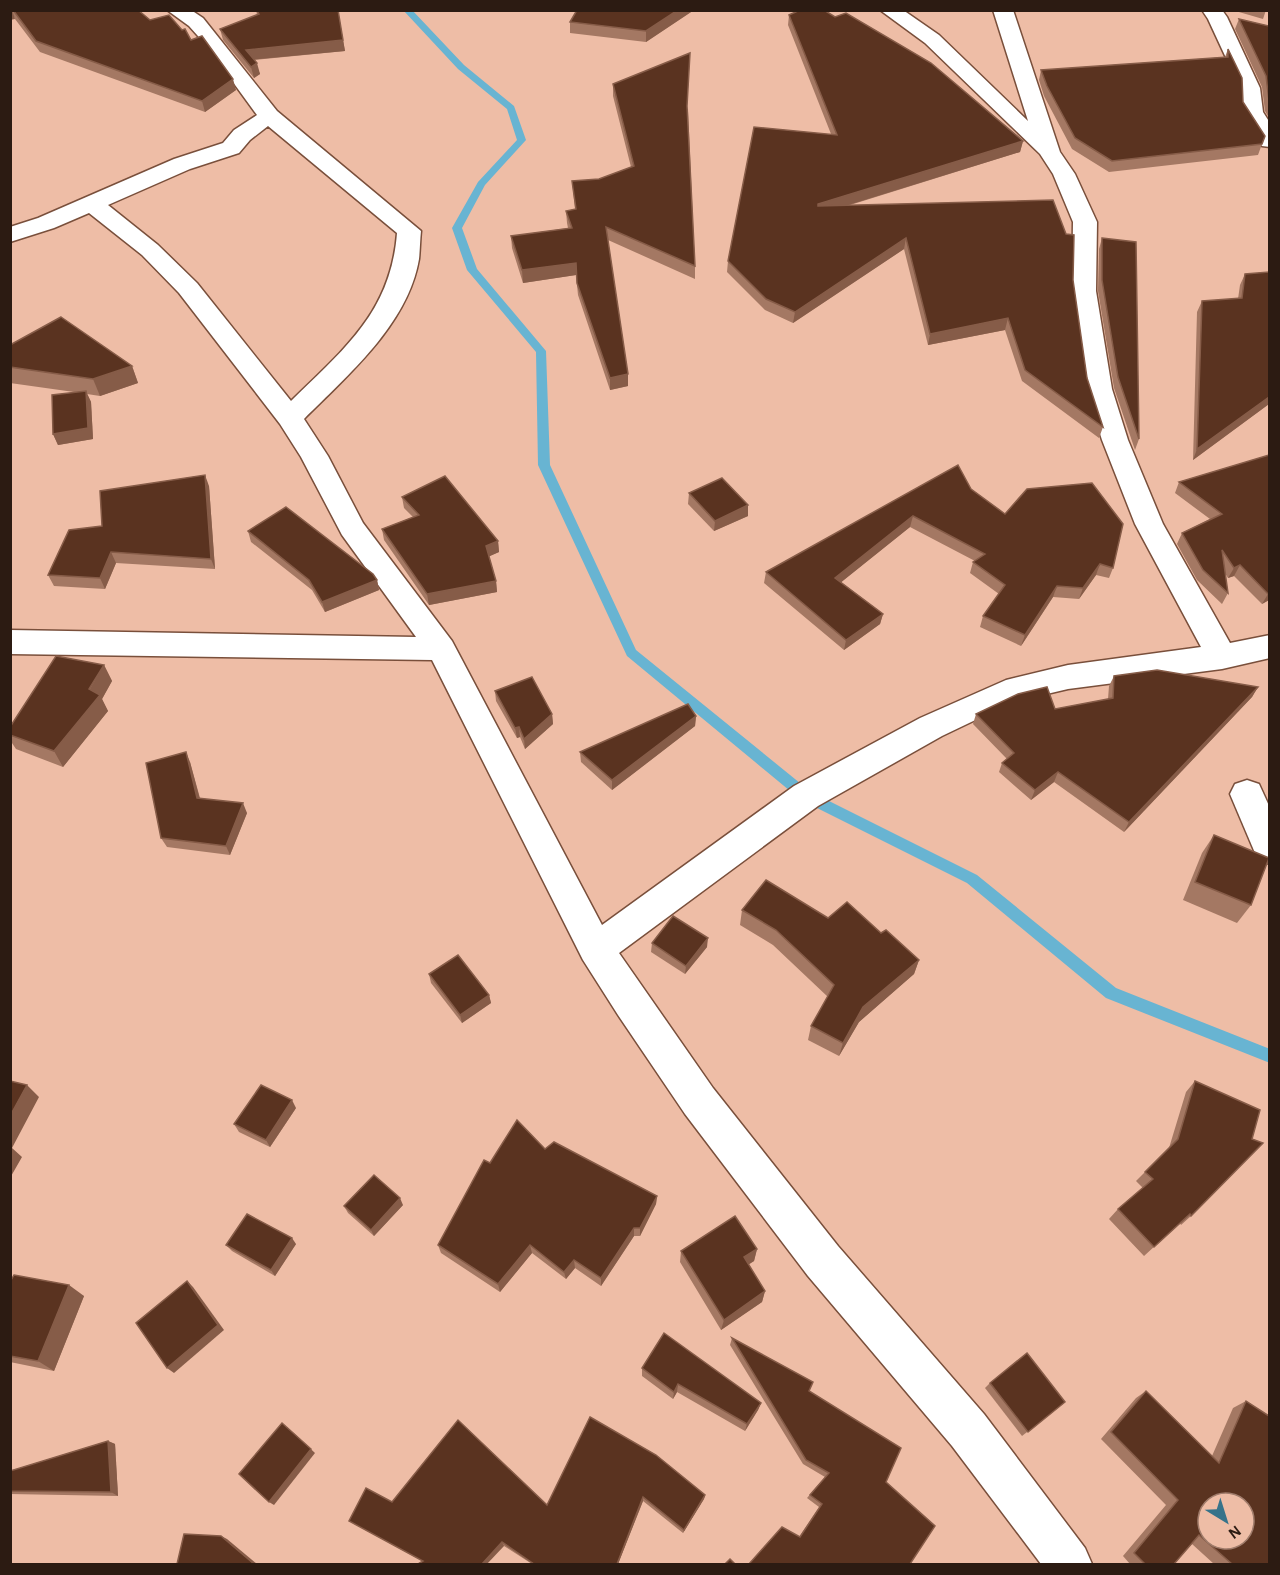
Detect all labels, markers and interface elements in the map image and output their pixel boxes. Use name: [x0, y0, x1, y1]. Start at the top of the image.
north arrow: [1196, 1491, 1256, 1551]
text: N: [1225, 1522, 1244, 1542]

